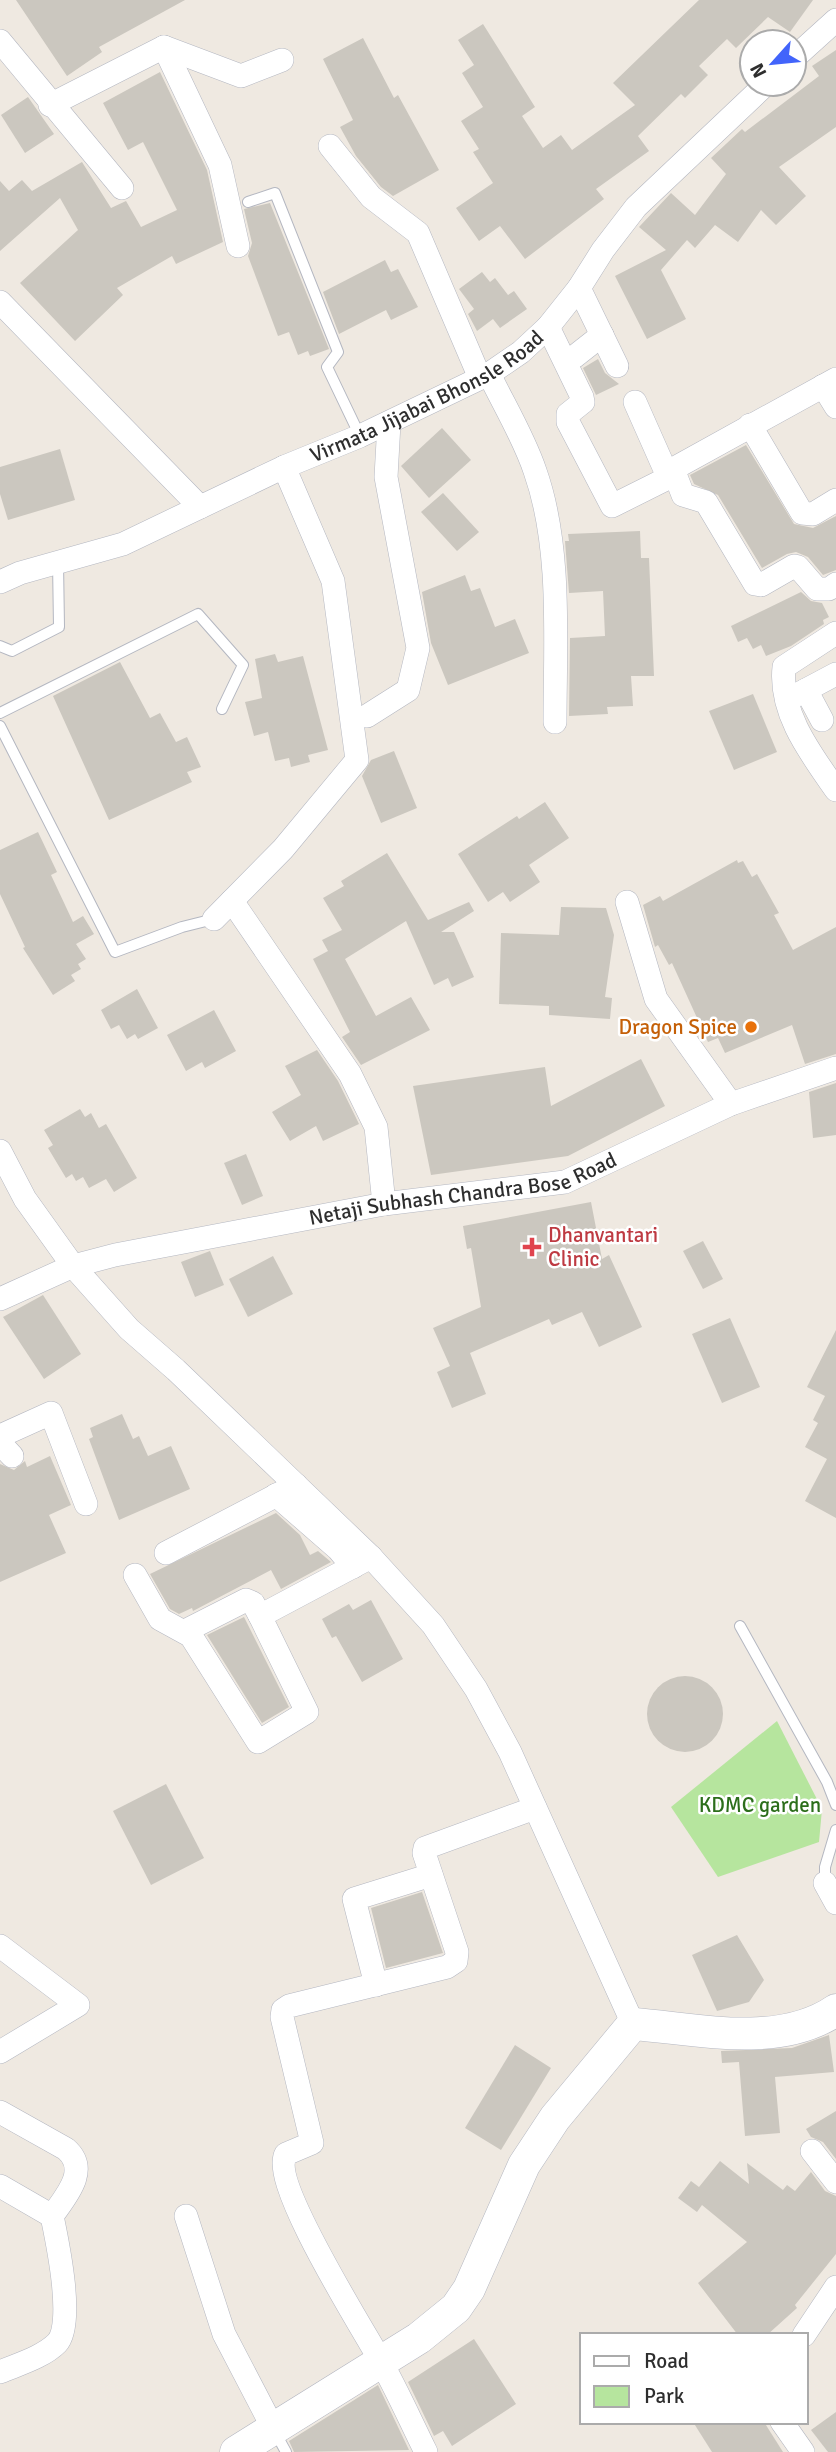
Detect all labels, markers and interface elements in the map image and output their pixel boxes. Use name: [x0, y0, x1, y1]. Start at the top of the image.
north arrow: [738, 28, 808, 98]
text: N: [745, 59, 772, 82]
street label: Virmata Jijabai Bhonsle Road: [306, 325, 549, 468]
place label: Dragon Spice: [618, 1014, 737, 1040]
marker: Dragon Spice: [743, 1019, 759, 1035]
street label: Netaji Subhash Chandra Bose Road: [307, 1147, 621, 1231]
place label: Dhanvantari Clinic: [548, 1222, 658, 1272]
marker: Dhanvantari Clinic: [522, 1237, 542, 1257]
park label: KDMC garden: [699, 1792, 821, 1818]
legend: [580, 2333, 808, 2424]
text: Road: [644, 2348, 689, 2374]
text: Park: [644, 2383, 685, 2409]

